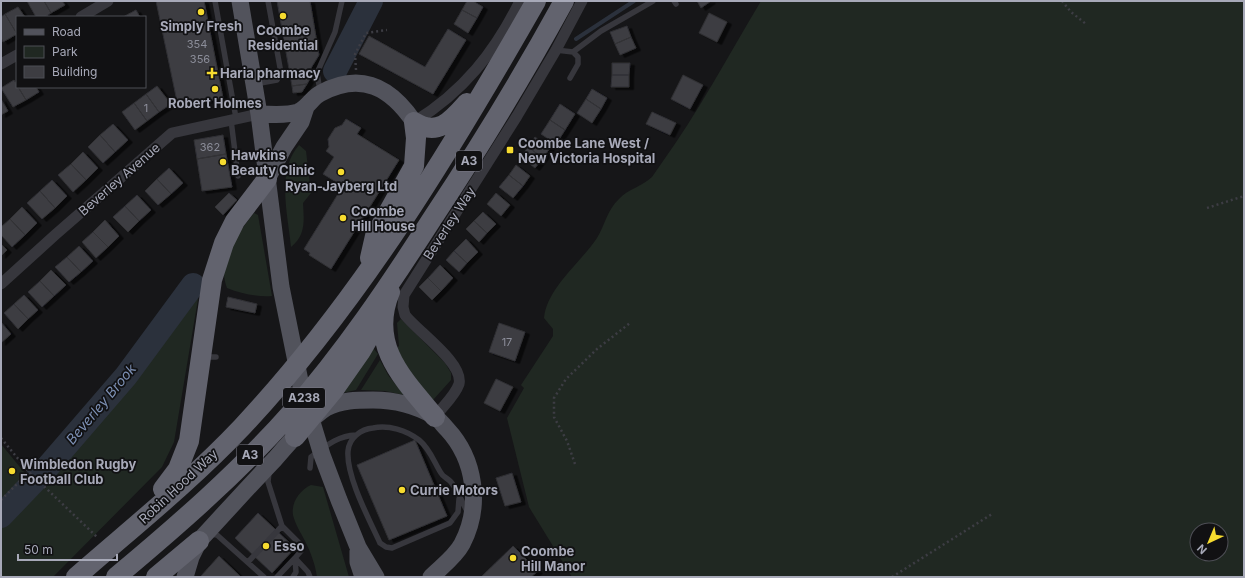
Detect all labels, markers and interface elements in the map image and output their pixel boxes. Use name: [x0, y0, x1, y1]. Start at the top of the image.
marker: Simply Fresh: [196, 7, 206, 17]
marker: Coombe Residential: [278, 11, 288, 21]
legend: [16, 16, 146, 88]
place label: Simply Fresh: [160, 18, 242, 34]
place label: Coombe Residential: [248, 22, 318, 53]
text: Road: [52, 24, 81, 39]
house number: 354: [187, 37, 207, 51]
text: Park: [52, 44, 78, 59]
house number: 356: [190, 52, 210, 66]
text: Building: [52, 64, 97, 79]
place label: Haria pharmacy: [220, 65, 321, 81]
marker: Haria pharmacy: [207, 68, 217, 78]
marker: Robert Holmes: [210, 84, 220, 94]
place label: Robert Holmes: [168, 95, 262, 111]
house number: 1: [144, 101, 148, 115]
place label: Coombe Lane West / New Victoria Hospital: [518, 135, 655, 166]
street label: Beverley Avenue: [75, 139, 163, 219]
house number: 362: [200, 140, 220, 154]
marker: Coombe Lane West / New Victoria Hospital: [505, 145, 515, 155]
place label: Hawkins Beauty Clinic: [231, 147, 315, 178]
road number: A3: [456, 151, 482, 171]
marker: Hawkins Beauty Clinic: [218, 157, 228, 167]
marker: Ryan-Jayberg Ltd: [336, 167, 346, 177]
place label: Ryan-Jayberg Ltd: [285, 178, 397, 194]
street label: Beverley Way: [420, 184, 478, 262]
place label: Coombe Hill House: [351, 203, 415, 234]
marker: Coombe Hill House: [338, 213, 348, 223]
house number: 17: [502, 335, 512, 349]
water label: Beverley Brook: [62, 360, 139, 447]
road number: A238: [283, 388, 325, 408]
street label: Robin Hood Way: [135, 445, 221, 527]
road number: A3: [237, 445, 263, 465]
place label: Wimbledon Rugby Football Club: [20, 456, 136, 487]
marker: Wimbledon Rugby Football Club: [7, 466, 17, 476]
place label: Currie Motors: [410, 482, 498, 498]
marker: Currie Motors: [397, 485, 407, 495]
north arrow: [1189, 522, 1229, 562]
scale bar: [18, 536, 117, 562]
place label: Esso: [274, 538, 304, 554]
marker: Esso: [261, 541, 271, 551]
text: N: [1194, 541, 1210, 557]
text: 50 m: [24, 542, 53, 557]
place label: Coombe Hill Manor: [521, 543, 586, 574]
marker: Coombe Hill Manor: [508, 553, 518, 563]

